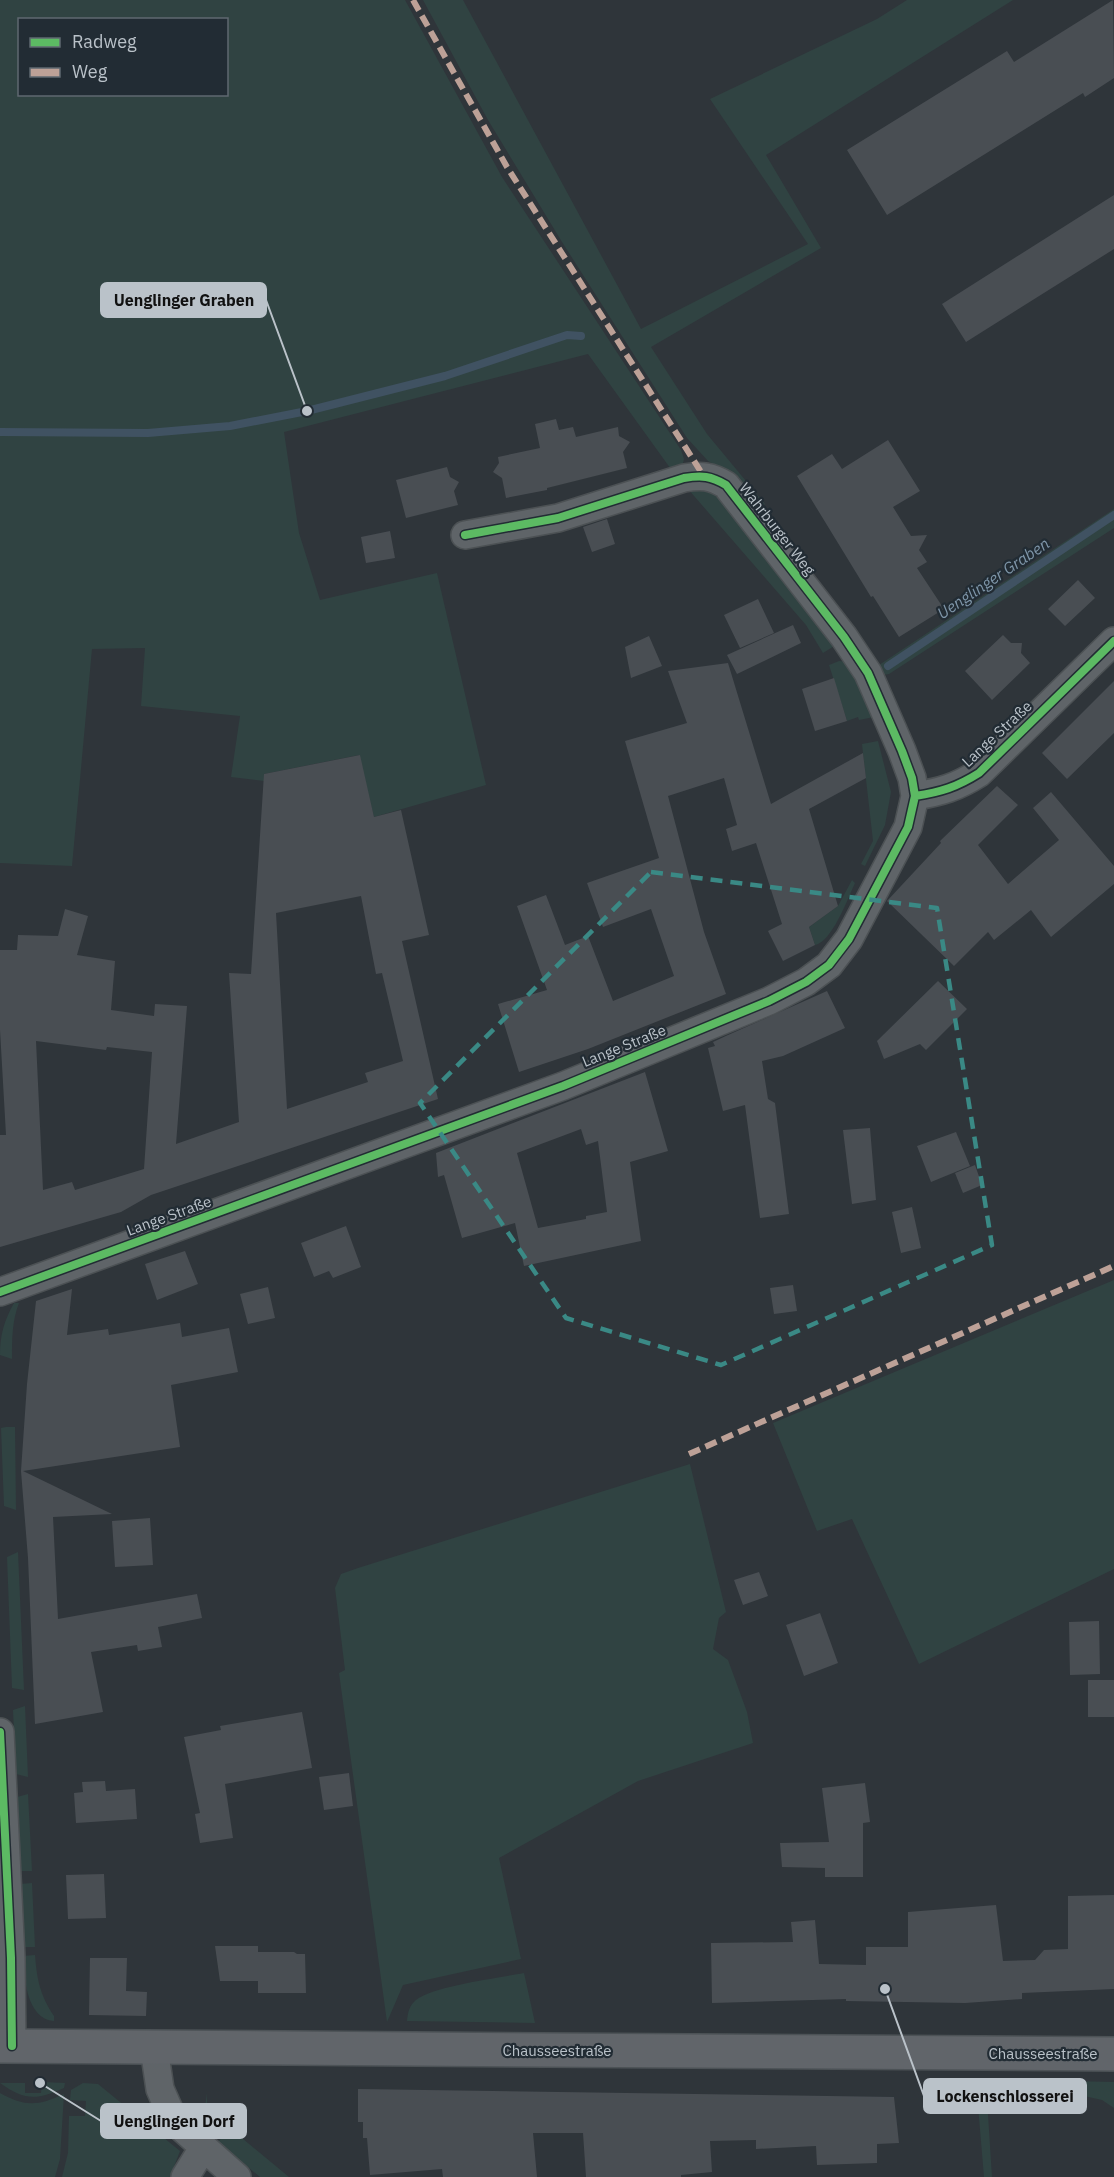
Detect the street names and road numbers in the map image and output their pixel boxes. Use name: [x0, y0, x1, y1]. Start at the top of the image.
street label: Wahrburger Weg: [735, 479, 819, 579]
street label: Lange Straße: [958, 696, 1036, 771]
street label: Lange Straße: [579, 1020, 669, 1071]
street label: Lange Straße: [124, 1191, 214, 1240]
street label: Chausseestraße: [502, 2041, 612, 2060]
street label: Chausseestraße: [988, 2044, 1098, 2063]

